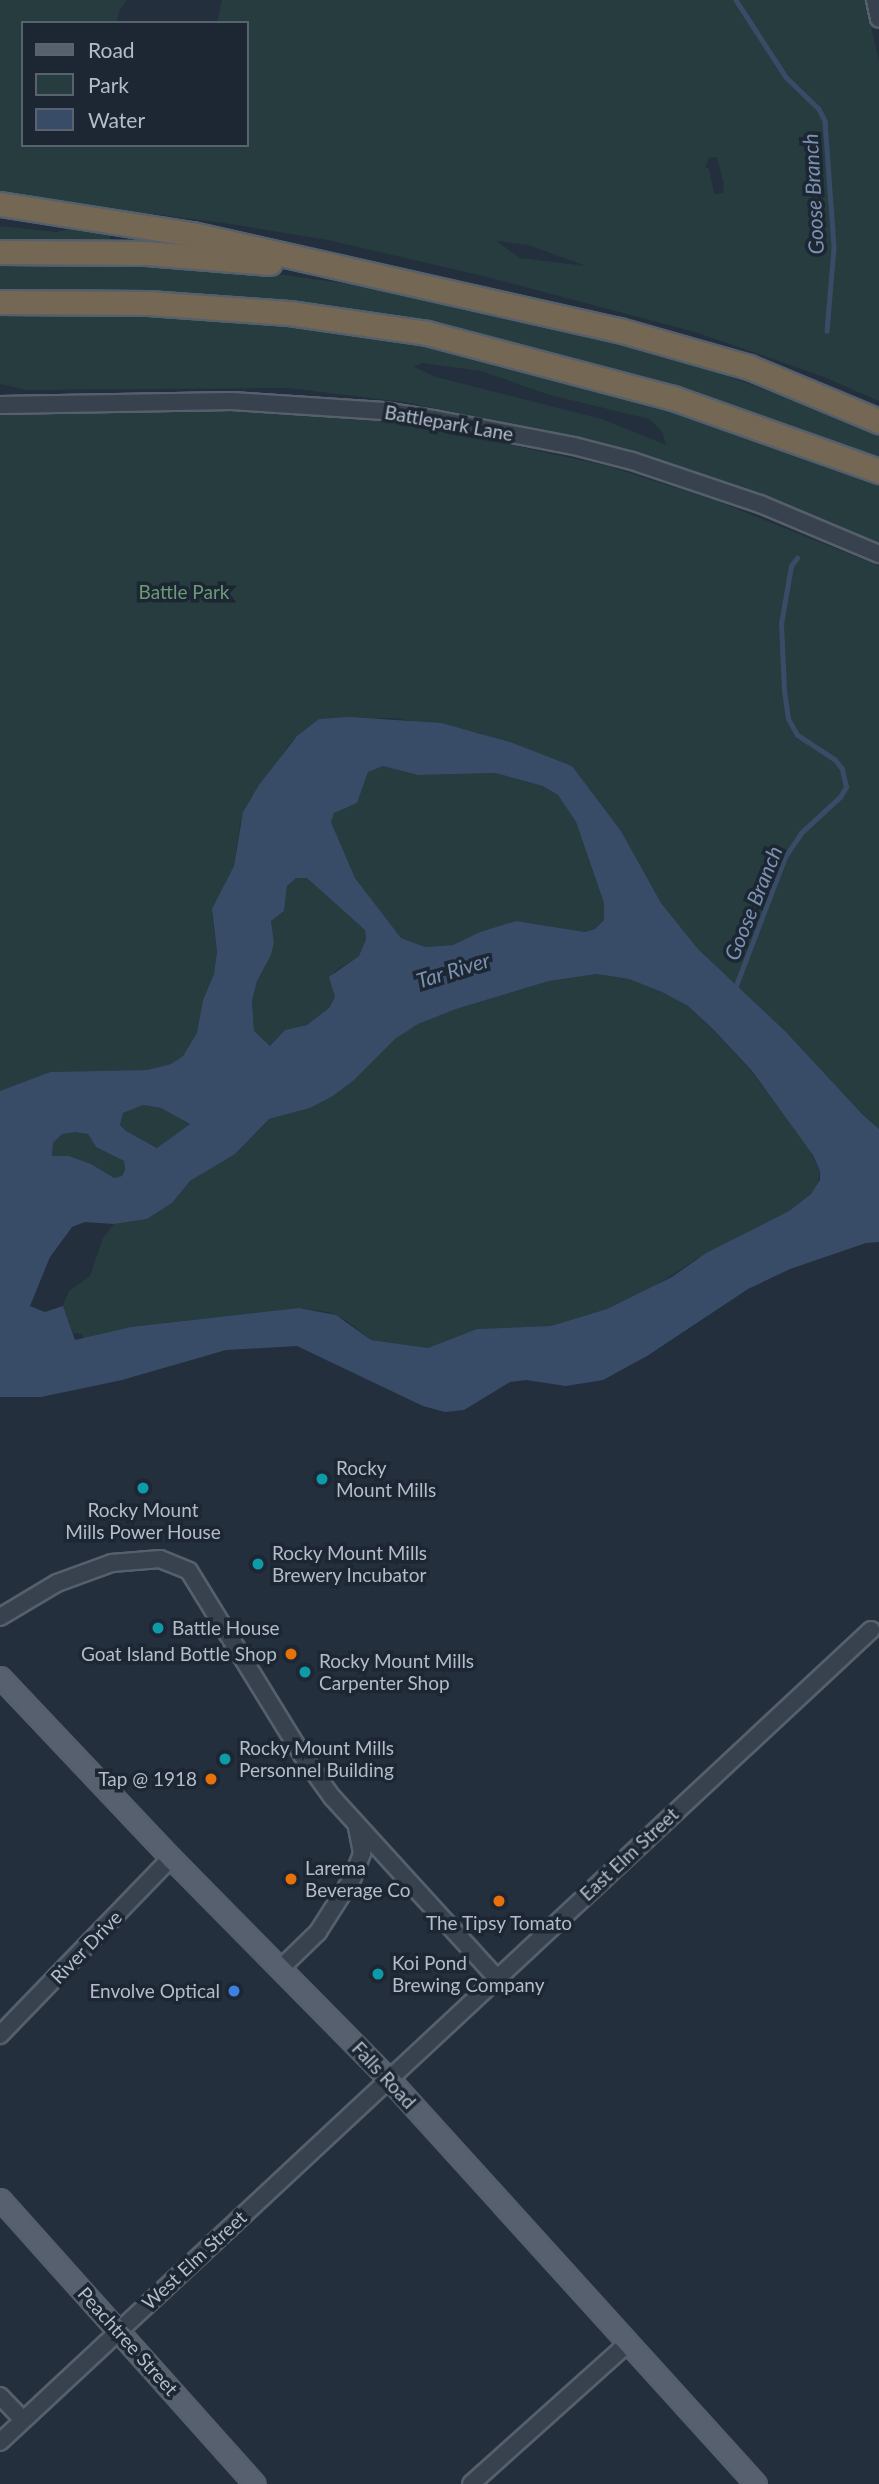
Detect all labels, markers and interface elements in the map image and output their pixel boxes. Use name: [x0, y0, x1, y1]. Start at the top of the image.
legend: [21, 21, 248, 147]
text: Road: [88, 37, 135, 62]
text: Park: [88, 72, 129, 97]
text: Water: [88, 107, 145, 132]
water label: Goose Branch: [797, 133, 829, 255]
street label: Battlepark Lane: [383, 400, 515, 446]
park label: Battle Park: [139, 581, 229, 603]
water label: Goose Branch: [719, 842, 787, 964]
water label: Tar River: [413, 947, 493, 993]
place label: Rocky Mount Mills: [336, 1457, 436, 1501]
marker: Rocky Mount Mills: [314, 1471, 330, 1487]
marker: Rocky Mount Mills Power House: [135, 1480, 151, 1496]
place label: Rocky Mount Mills Power House: [65, 1499, 221, 1543]
place label: Rocky Mount Mills Brewery Incubator: [272, 1542, 428, 1586]
marker: Rocky Mount Mills Brewery Incubator: [250, 1556, 266, 1572]
place label: Battle House: [172, 1617, 280, 1639]
marker: Battle House: [150, 1620, 166, 1636]
place label: Goat Island Bottle Shop: [81, 1643, 277, 1665]
marker: Goat Island Bottle Shop: [283, 1646, 299, 1662]
place label: Rocky Mount Mills Carpenter Shop: [319, 1650, 475, 1694]
marker: Rocky Mount Mills Carpenter Shop: [297, 1664, 313, 1680]
place label: Rocky Mount Mills Personnel Building: [239, 1737, 395, 1781]
marker: Rocky Mount Mills Personnel Building: [217, 1751, 233, 1767]
place label: Tap @ 1918: [98, 1768, 197, 1790]
marker: Tap @ 1918: [203, 1771, 219, 1787]
street label: East Elm Street: [575, 1803, 683, 1905]
place label: Larema Beverage Co: [305, 1857, 411, 1901]
marker: Larema Beverage Co: [283, 1871, 299, 1887]
marker: The Tipsy Tomato: [491, 1893, 507, 1909]
street label: River Drive: [46, 1906, 126, 1988]
place label: The Tipsy Tomato: [425, 1912, 573, 1934]
place label: Koi Pond Brewing Company: [392, 1952, 545, 1996]
marker: Koi Pond Brewing Company: [370, 1966, 386, 1982]
place label: Envolve Optical: [89, 1980, 220, 2002]
marker: Envolve Optical: [226, 1983, 242, 1999]
street label: Falls Road: [347, 2037, 421, 2113]
street label: West Elm Street: [137, 2206, 251, 2314]
street label: Peachtree Street: [73, 2282, 183, 2400]

